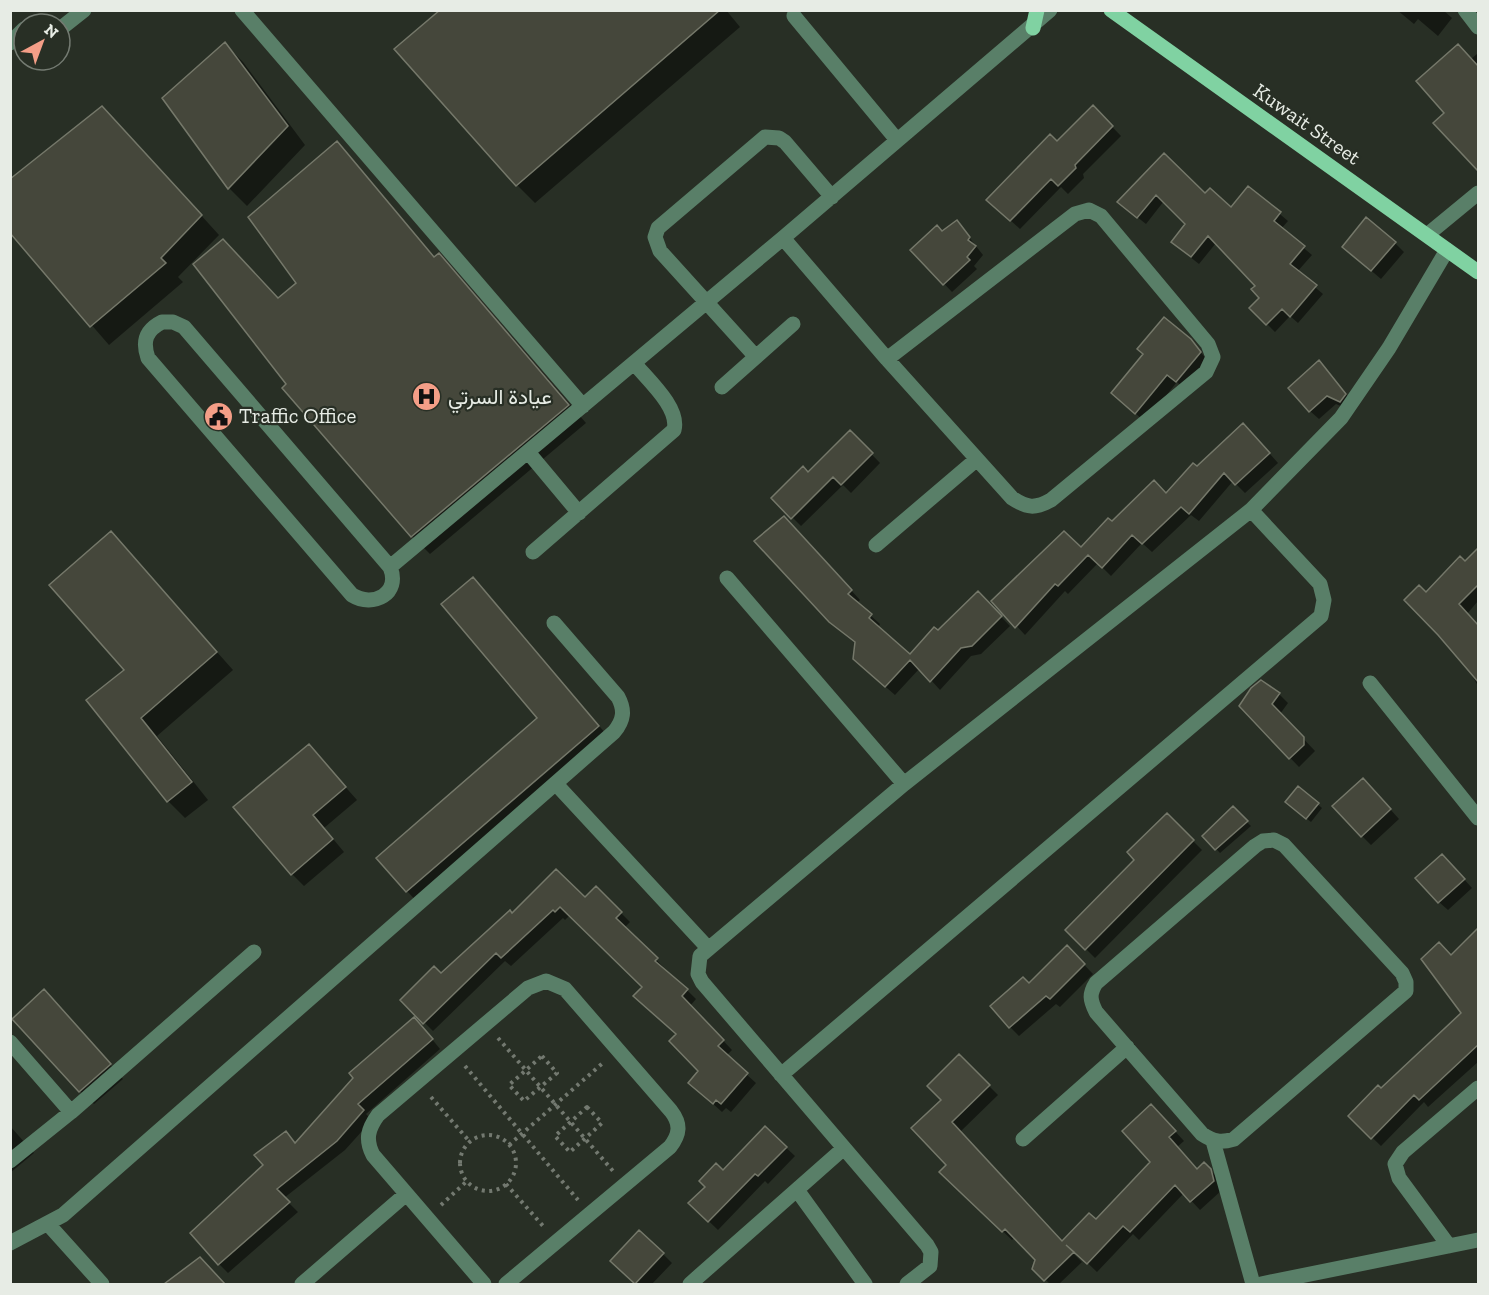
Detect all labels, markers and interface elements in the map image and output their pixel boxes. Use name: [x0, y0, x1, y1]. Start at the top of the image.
north arrow: [12, 12, 72, 72]
text: N: [41, 20, 62, 42]
street label: Kuwait Street: [1249, 78, 1366, 170]
hospital icon: عيادة السرتي: [411, 381, 443, 413]
place label: عيادة السرتي: [448, 384, 552, 414]
public building icon: Traffic Office: [202, 400, 234, 432]
place label: Traffic Office: [239, 403, 357, 428]

